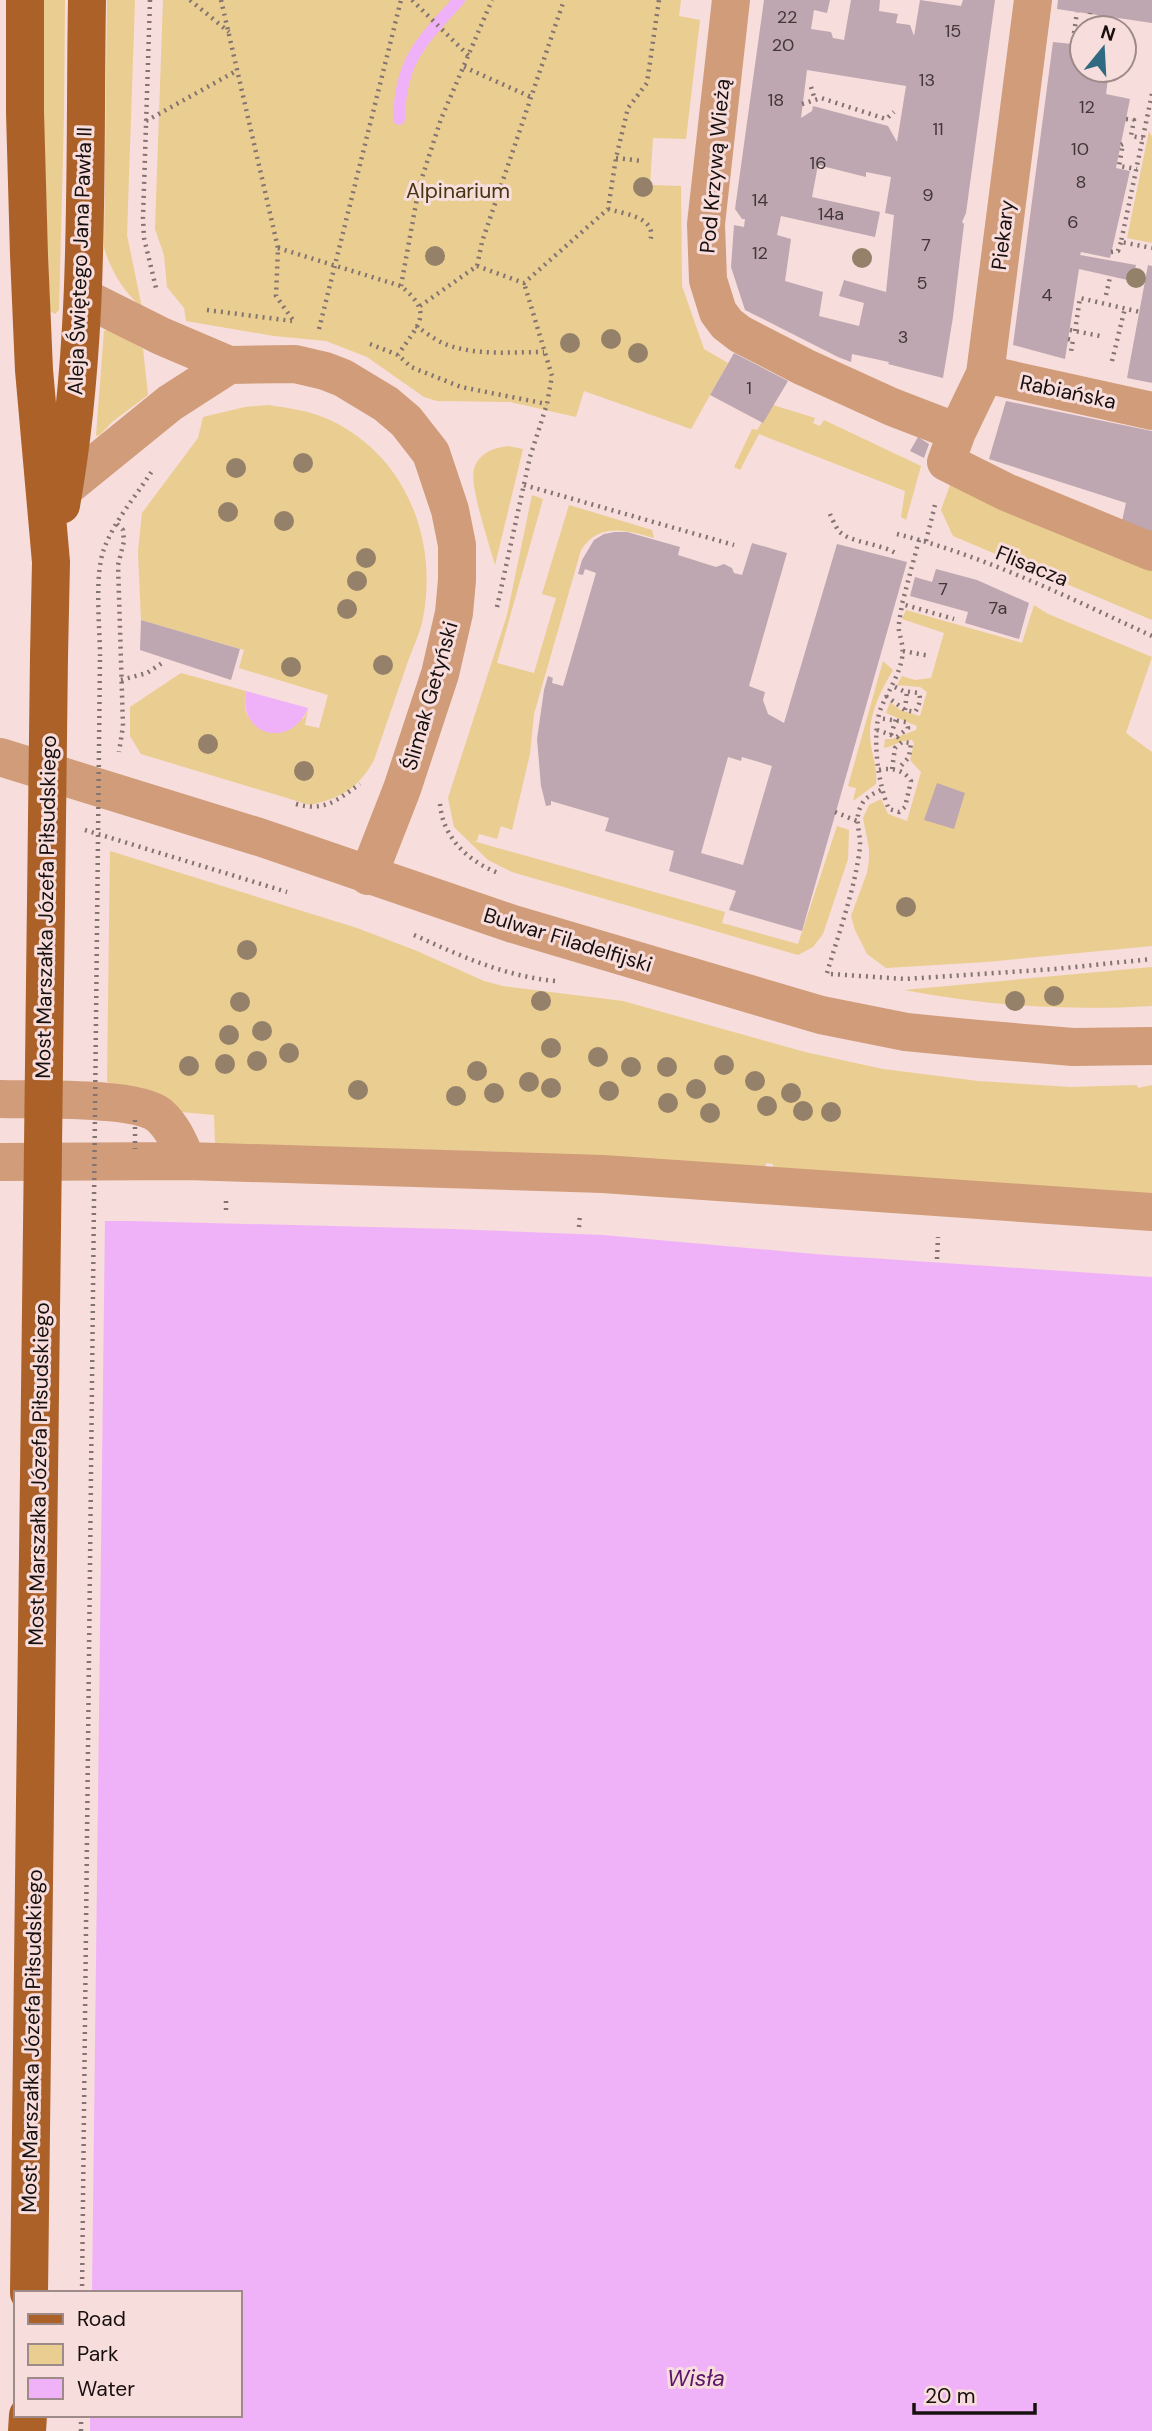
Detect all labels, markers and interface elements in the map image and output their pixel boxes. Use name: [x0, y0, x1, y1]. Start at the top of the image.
house number: 22: [777, 5, 797, 29]
north arrow: [1068, 14, 1138, 84]
house number: 15: [945, 19, 961, 43]
text: N: [1098, 19, 1119, 47]
house number: 20: [772, 33, 794, 57]
house number: 13: [919, 68, 935, 92]
street label: Pod Krzywą Wieżą: [693, 78, 737, 254]
house number: 18: [768, 88, 784, 112]
house number: 12: [1079, 95, 1095, 119]
house number: 11: [932, 117, 944, 141]
street label: Aleja Świętego Jana Pawła II: [61, 126, 99, 396]
house number: 10: [1071, 137, 1089, 161]
house number: 16: [810, 151, 826, 175]
house number: 8: [1076, 170, 1086, 194]
park label: Alpinarium: [406, 177, 510, 205]
house number: 9: [922, 183, 934, 207]
house number: 14: [752, 188, 768, 212]
street label: Piekary: [985, 198, 1021, 272]
house number: 14a: [818, 202, 844, 226]
house number: 6: [1067, 210, 1079, 234]
house number: 7: [921, 233, 931, 257]
house number: 12: [752, 241, 768, 265]
house number: 5: [917, 271, 927, 295]
house number: 4: [1042, 283, 1053, 307]
house number: 3: [898, 325, 908, 349]
street label: Rabiańska: [1017, 368, 1119, 416]
house number: 1: [746, 376, 752, 400]
street label: Flisacza: [992, 539, 1072, 593]
house number: 7: [938, 577, 948, 601]
house number: 7a: [989, 596, 1007, 620]
street label: Ślimak Getyński: [395, 618, 465, 774]
street label: Most Marszałka Józefa Piłsudskiego: [29, 735, 63, 1079]
street label: Bulwar Filadelfijski: [480, 901, 656, 979]
street label: Most Marszałka Józefa Piłsudskiego: [22, 1302, 56, 1646]
street label: Most Marszałka Józefa Piłsudskiego: [15, 1869, 49, 2213]
legend: [14, 2291, 242, 2417]
text: Road: [77, 2305, 126, 2333]
text: Park: [77, 2340, 119, 2368]
water label: Wisła: [667, 2363, 725, 2393]
scale bar: [914, 2372, 1035, 2416]
text: Water: [77, 2375, 135, 2403]
text: 20 m: [925, 2382, 976, 2410]

